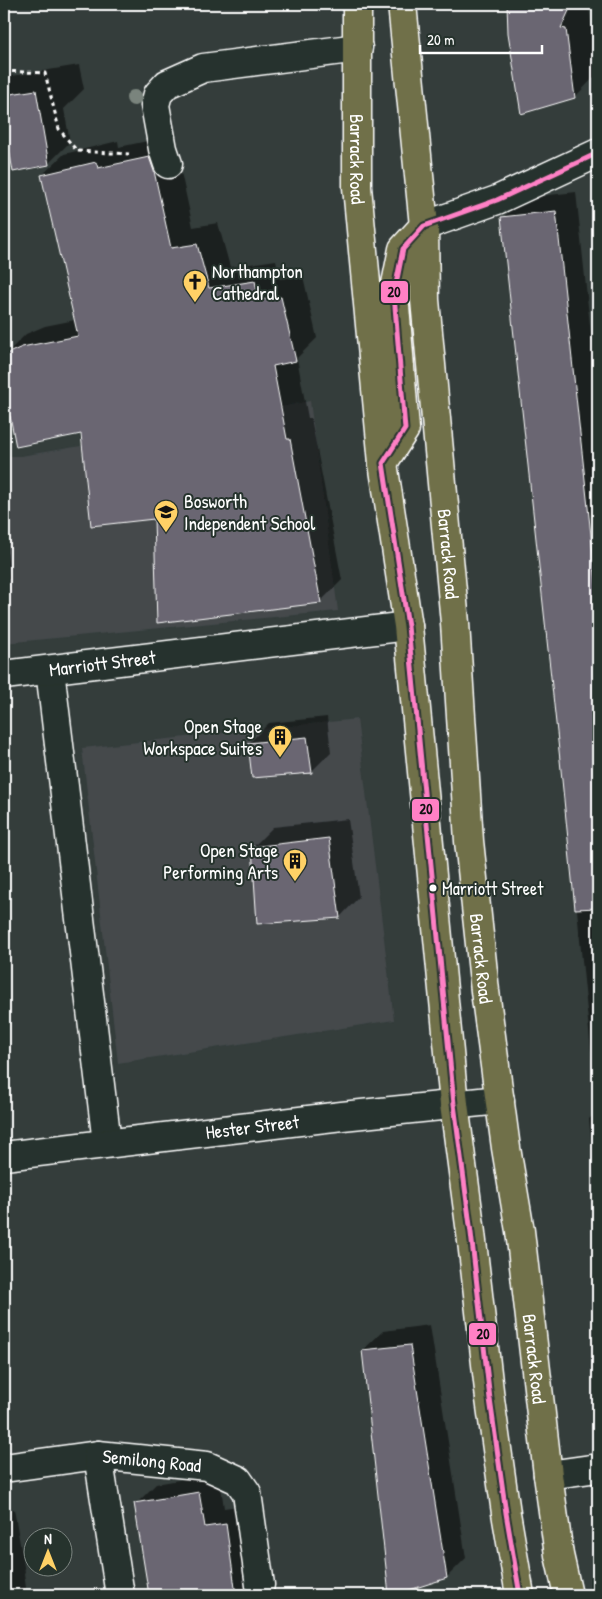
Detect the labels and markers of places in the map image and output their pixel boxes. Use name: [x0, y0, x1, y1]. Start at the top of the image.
place label: Northampton Cathedral: [212, 258, 303, 306]
church icon: Northampton Cathedral: [182, 269, 208, 303]
place label: Bosworth Independent School: [184, 488, 316, 536]
school or university icon: Bosworth Independent School: [153, 499, 179, 533]
place label: Open Stage Workspace Suites: [143, 713, 262, 761]
building icon: Open Stage Workspace Suites: [267, 724, 293, 758]
place label: Open Stage Performing Arts: [163, 837, 278, 885]
building icon: Open Stage Performing Arts: [282, 848, 308, 882]
place label: Marriott Street: [442, 876, 544, 901]
marker: Marriott Street: [428, 883, 438, 893]

